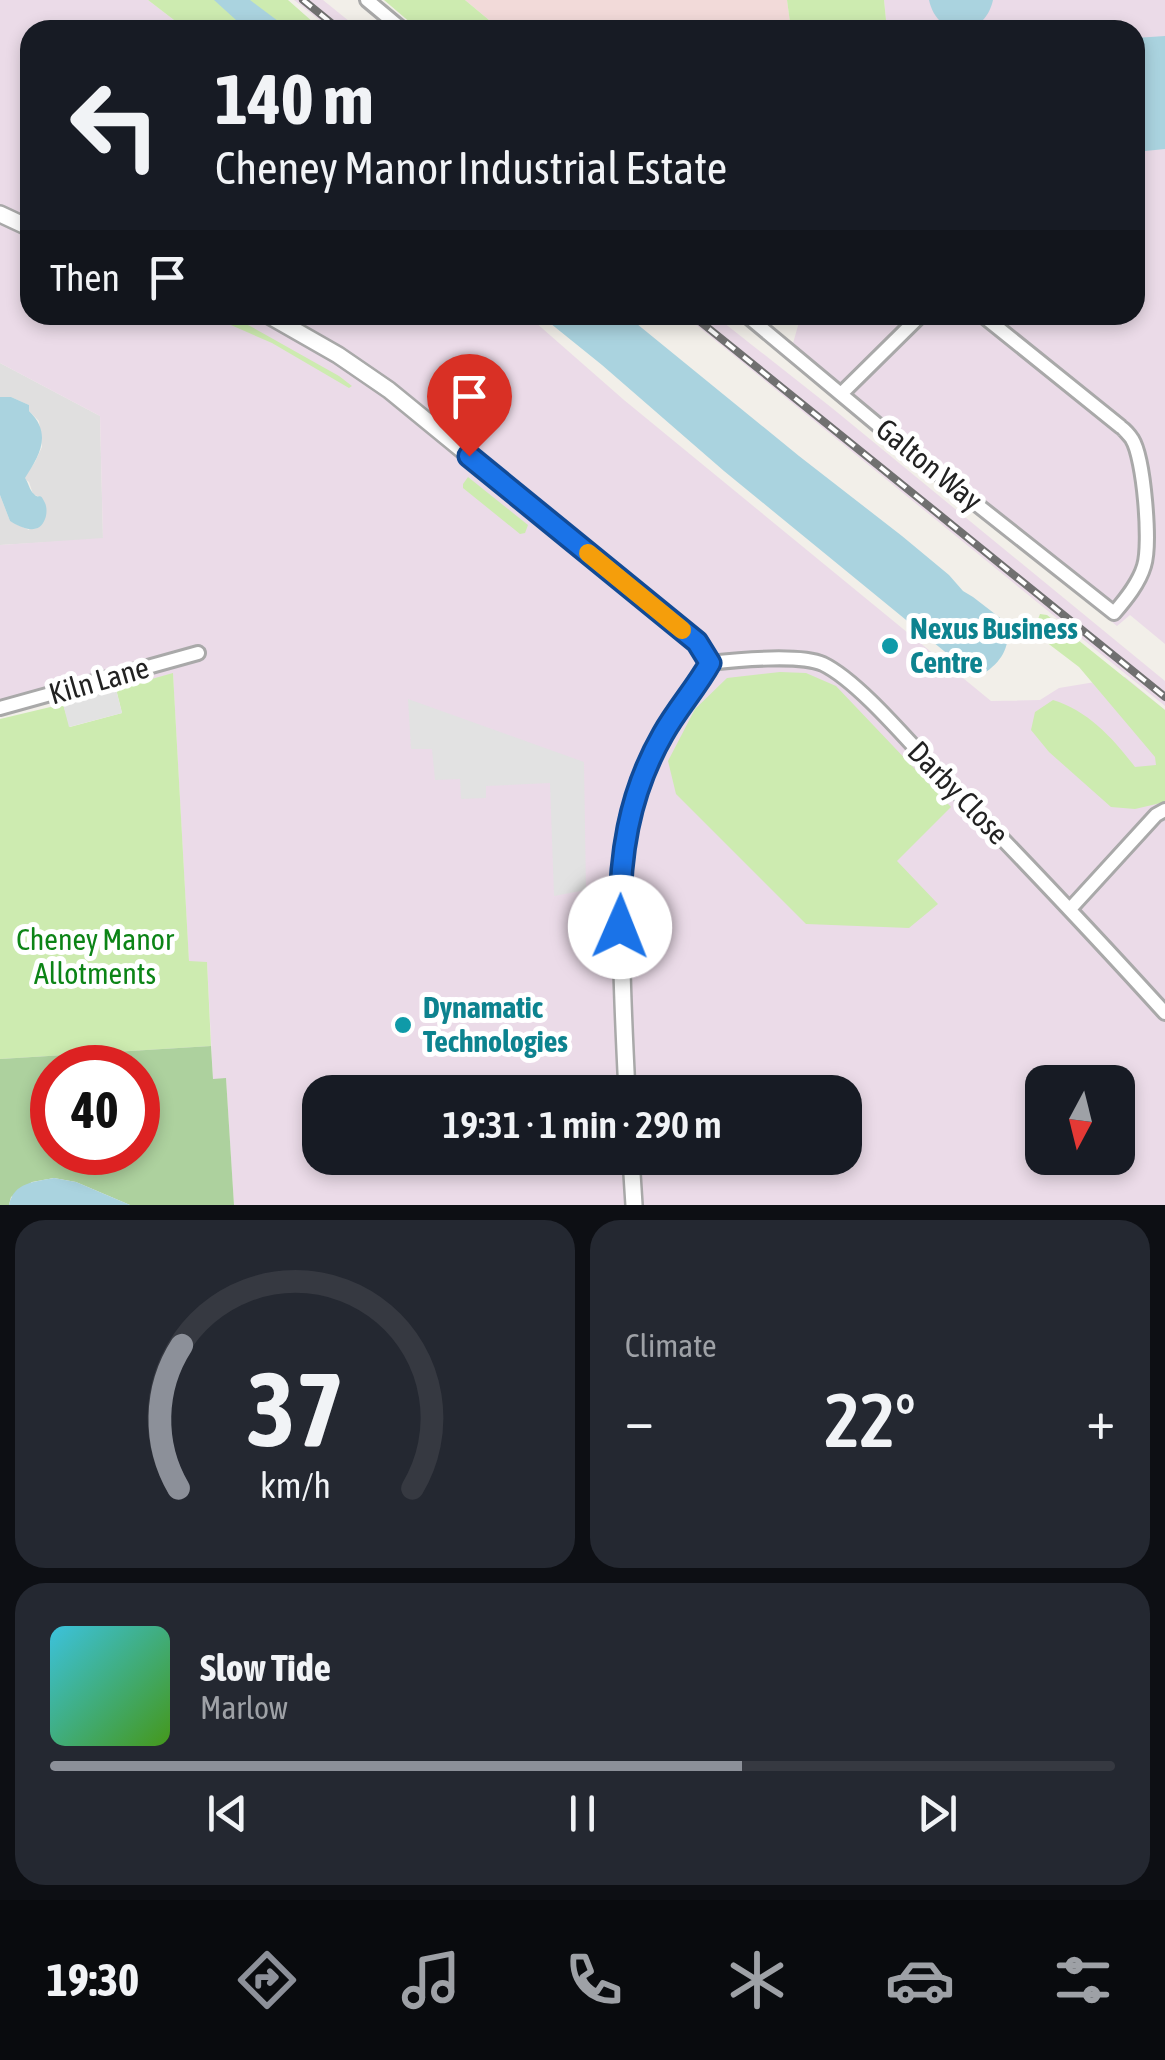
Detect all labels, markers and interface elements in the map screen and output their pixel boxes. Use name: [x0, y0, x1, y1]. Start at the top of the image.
text: 140 m: [215, 59, 374, 139]
icon: left: [50, 60, 180, 190]
text: Cheney Manor Industrial Estate: [215, 142, 727, 194]
icon: arrive: [140, 250, 195, 305]
text: Then: [50, 256, 120, 299]
pin: [427, 354, 512, 457]
icon: arrive: [442, 369, 497, 424]
street label: Galton Way: [870, 411, 989, 517]
place label: Nexus Business Centre: [910, 611, 1078, 679]
marker: Nexus Business Centre: [879, 635, 901, 657]
street label: Kiln Lane: [45, 650, 152, 710]
street label: Darby Close: [902, 734, 1016, 851]
position arrow: [568, 875, 672, 979]
park label: Cheney Manor Allotments: [16, 922, 175, 990]
place label: Dynamatic Technologies: [423, 990, 568, 1058]
marker: Dynamatic Technologies: [392, 1014, 414, 1036]
speed limit sign: 40: [30, 1045, 160, 1175]
north arrow: [1025, 1065, 1135, 1175]
map controls: [1025, 1065, 1135, 1175]
text: 19:31 · 1 min · 290 m: [442, 1103, 722, 1146]
text: Climate: [625, 1327, 717, 1364]
text: 37: [246, 1349, 344, 1468]
text: 22°: [824, 1377, 916, 1463]
text: −: [625, 1388, 654, 1451]
text: +: [1086, 1388, 1115, 1451]
text: km/h: [260, 1465, 330, 1506]
text: Slow Tide: [200, 1646, 331, 1689]
text: Marlow: [200, 1689, 288, 1726]
icon: previous: [200, 1786, 255, 1841]
icon: pause: [555, 1786, 610, 1841]
icon: next: [910, 1786, 965, 1841]
icon: directions: [232, 1945, 302, 2015]
icon: music: [396, 1945, 466, 2015]
icon: phone: [559, 1945, 629, 2015]
icon: climate: [722, 1945, 792, 2015]
icon: car: [885, 1945, 955, 2015]
icon: filters: [1048, 1945, 1118, 2015]
text: 19:30: [47, 1954, 139, 2006]

